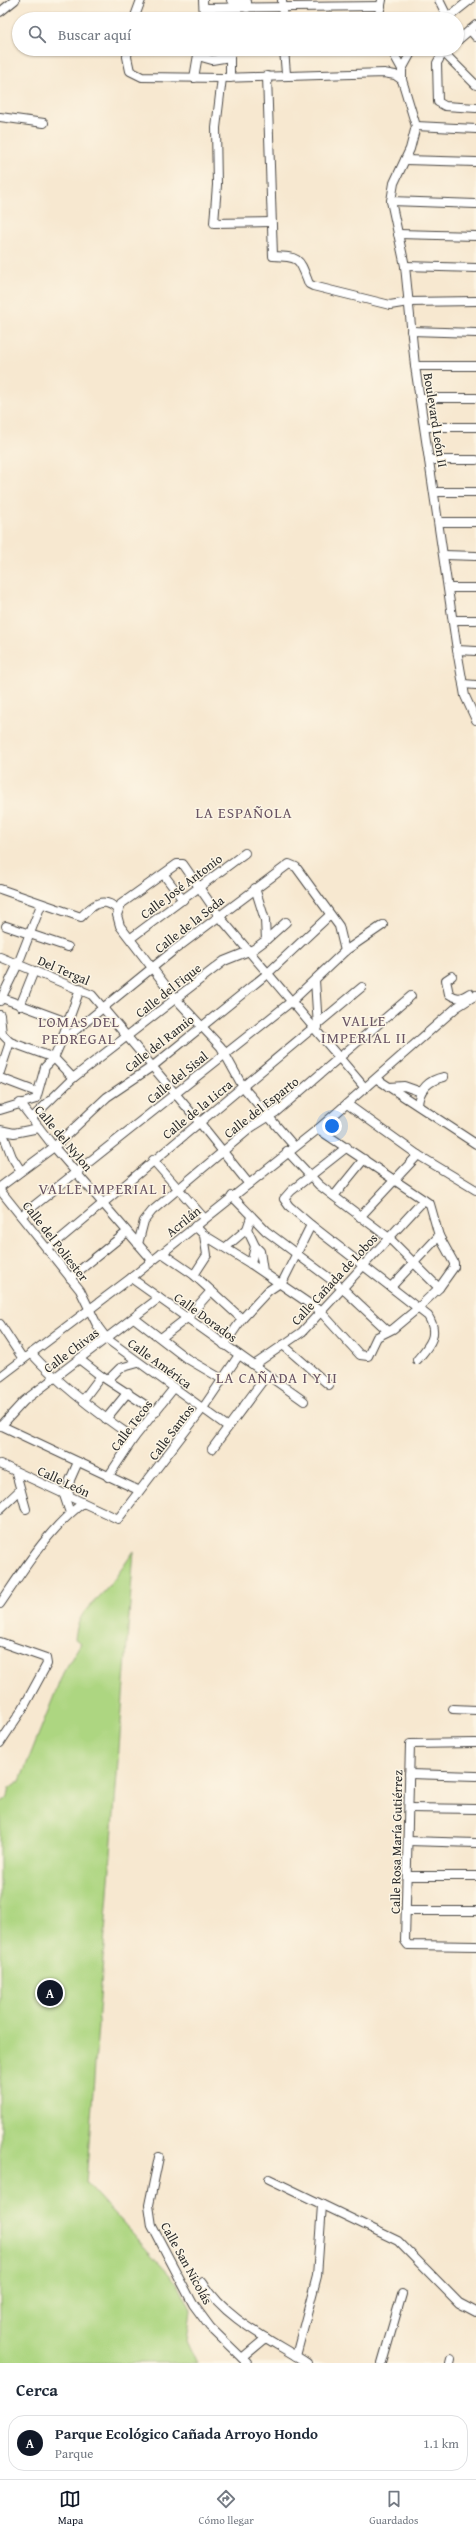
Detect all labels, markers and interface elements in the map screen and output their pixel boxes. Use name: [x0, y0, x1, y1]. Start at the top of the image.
search box: [12, 12, 464, 56]
icon: search: [26, 23, 48, 45]
text: Buscar aquí: [58, 24, 131, 45]
street label: Boulevard León II: [419, 371, 452, 469]
district label: LA ESPAÑOLA: [195, 802, 293, 823]
street label: Calle José Antonio: [136, 849, 227, 924]
street label: Calle de la Seda: [151, 891, 229, 958]
street label: Del Tergal: [35, 951, 93, 990]
street label: Calle del Fique: [131, 959, 205, 1022]
street label: Calle del Ramio: [121, 1010, 198, 1077]
district label: VALLE IMPERIAL II: [321, 1010, 407, 1048]
district label: LOMAS DEL PEDREGAL: [38, 1011, 120, 1049]
street label: Calle del Sisal: [143, 1047, 212, 1108]
street label: Calle del Esparto: [220, 1072, 303, 1143]
street label: Calle de la Licra: [158, 1075, 237, 1144]
street label: Calle del Nylon: [30, 1101, 98, 1176]
your location: [322, 1116, 342, 1136]
district label: VALLE IMPERIAL I: [38, 1178, 168, 1199]
street label: Calle del Poliester: [18, 1197, 93, 1286]
street label: Acrilán: [162, 1201, 205, 1241]
street label: Calle Cañada de Lobos: [287, 1229, 382, 1330]
street label: Calle Dorados: [170, 1288, 241, 1347]
street label: Calle Chivas: [40, 1323, 103, 1378]
street label: Calle América: [124, 1334, 196, 1394]
district label: LA CAÑADA I Y II: [216, 1367, 338, 1388]
street label: Calle Tecos: [106, 1396, 157, 1455]
street label: Calle Santos: [144, 1400, 199, 1464]
street label: Calle León: [34, 1461, 94, 1502]
street label: Calle Rosa María Gutiérrez: [386, 1770, 407, 1914]
pin: A: [37, 1978, 63, 2008]
street label: Calle San Nicolás: [156, 2219, 217, 2308]
text: Cerca: [16, 2377, 58, 2402]
text: Parque Ecológico Cañada Arroyo Hondo: [55, 2423, 318, 2444]
text: A: [26, 2434, 34, 2453]
text: 1.1 km: [423, 2434, 459, 2453]
text: Parque: [55, 2444, 93, 2463]
tab: Mapa: [58, 2488, 83, 2528]
tab: Cómo llegar: [199, 2488, 254, 2528]
tab: Guardados: [369, 2488, 418, 2528]

